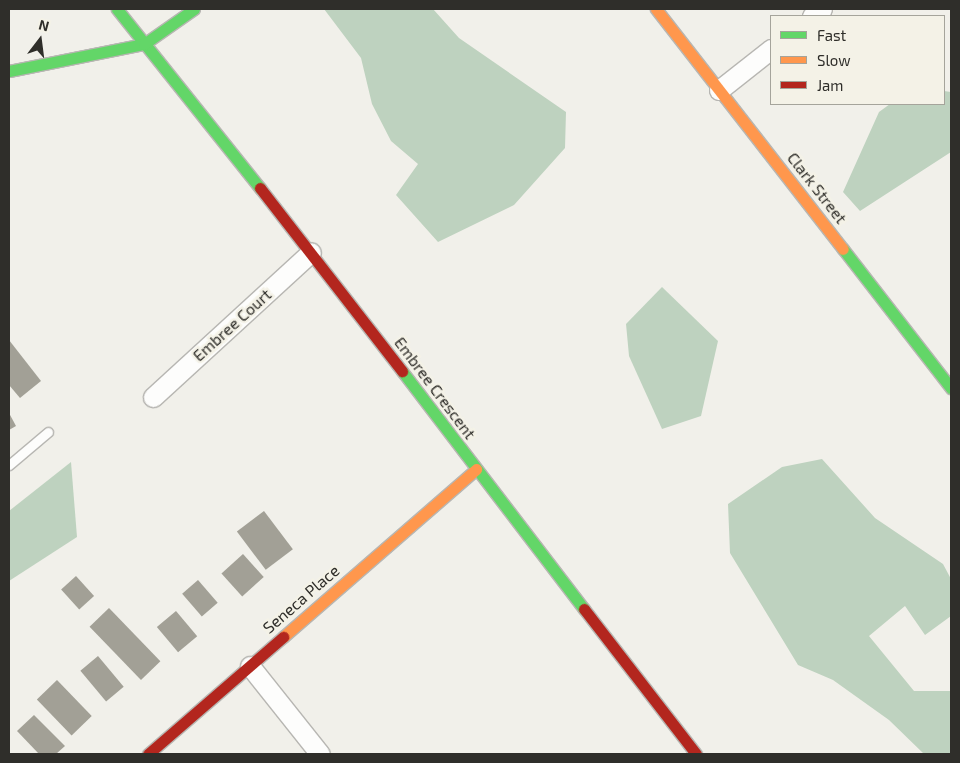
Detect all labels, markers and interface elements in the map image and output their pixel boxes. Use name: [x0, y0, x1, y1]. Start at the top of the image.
north arrow: [15, 15, 65, 65]
legend: [770, 15, 945, 105]
text: N: [37, 16, 51, 35]
text: Fast: [817, 26, 846, 44]
text: Slow: [817, 51, 851, 69]
text: Jam: [817, 76, 843, 94]
street label: Clark Street: [783, 149, 851, 227]
street label: Embree Court: [189, 285, 275, 365]
street label: Embree Crescent: [390, 333, 480, 443]
street label: Seneca Place: [259, 561, 343, 637]

